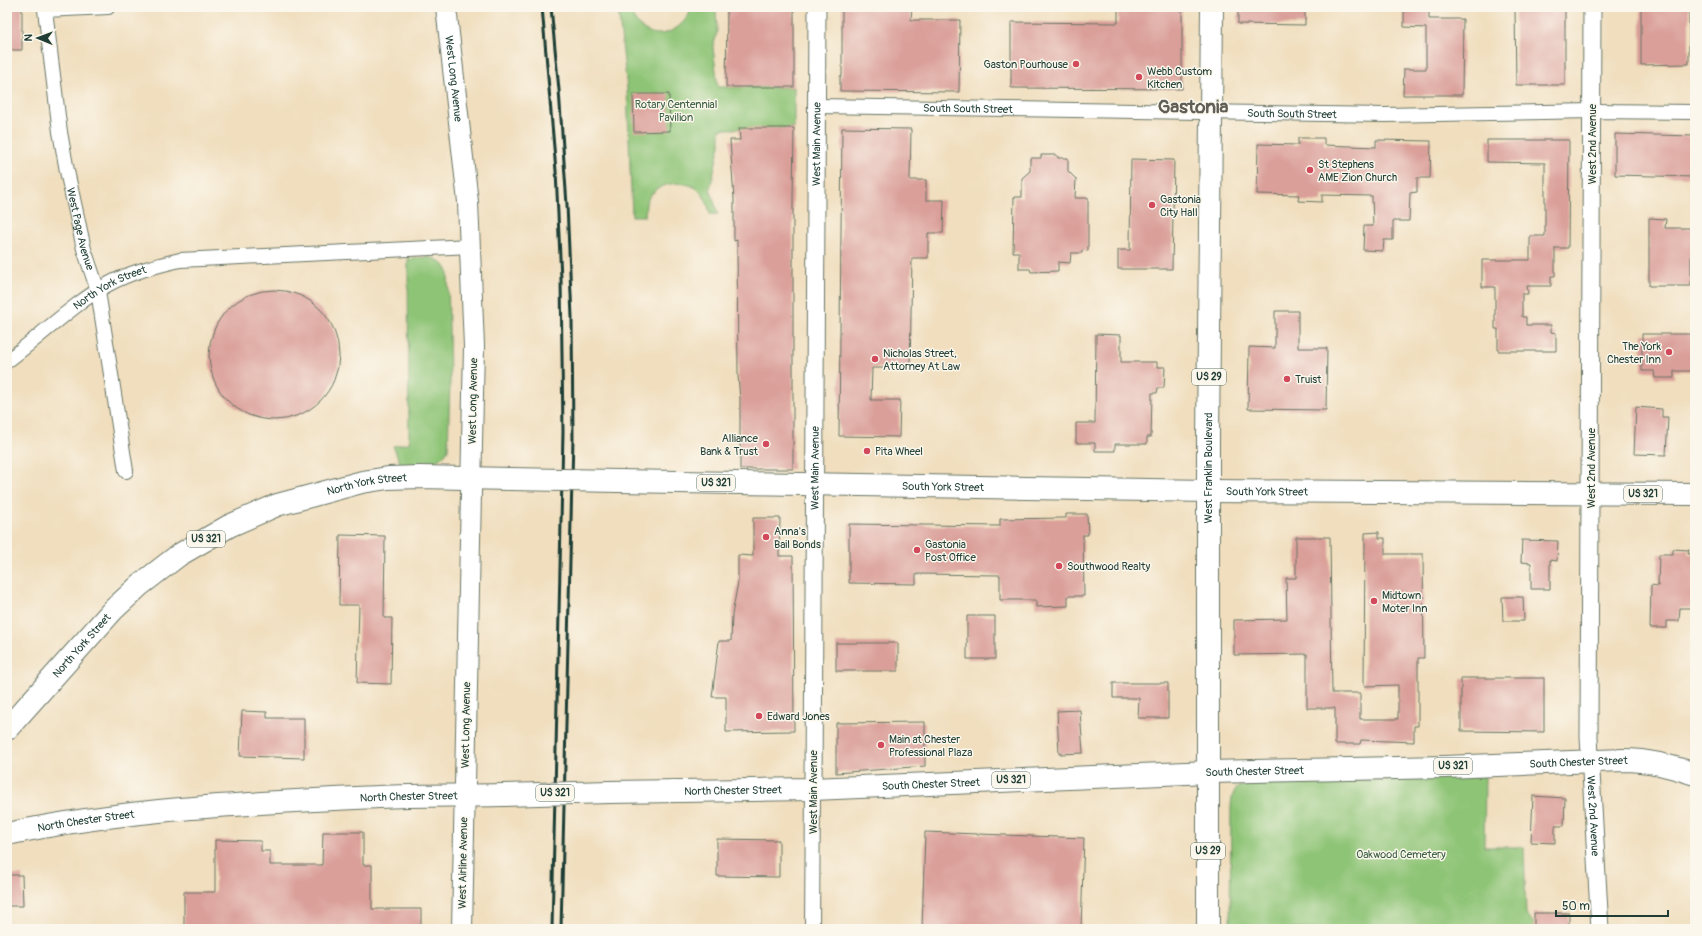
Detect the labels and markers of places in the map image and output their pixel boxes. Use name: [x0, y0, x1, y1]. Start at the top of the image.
place label: Gaston Pourhouse: [983, 58, 1069, 71]
marker: Gaston Pourhouse: [1071, 59, 1081, 69]
place label: Webb Custom Kitchen: [1147, 65, 1212, 91]
marker: Webb Custom Kitchen: [1134, 72, 1144, 82]
place label: St Stephens AME Zion Church: [1318, 158, 1397, 184]
marker: St Stephens AME Zion Church: [1305, 165, 1315, 175]
place label: Gastonia City Hall: [1160, 193, 1201, 219]
marker: Gastonia City Hall: [1147, 200, 1157, 210]
place label: The York Chester Inn: [1607, 340, 1661, 366]
place label: Nicholas Street, Attorney At Law: [883, 347, 961, 373]
marker: The York Chester Inn: [1664, 347, 1674, 357]
marker: Nicholas Street, Attorney At Law: [870, 354, 880, 364]
place label: Truist: [1295, 373, 1322, 386]
marker: Truist: [1282, 374, 1292, 384]
place label: Alliance Bank & Trust: [700, 432, 759, 458]
marker: Alliance Bank & Trust: [761, 439, 771, 449]
place label: Pita Wheel: [875, 445, 923, 458]
marker: Pita Wheel: [862, 446, 872, 456]
place label: Anna's Bail Bonds: [774, 525, 821, 551]
marker: Anna's Bail Bonds: [761, 532, 771, 542]
place label: Gastonia Post Office: [925, 538, 976, 564]
marker: Gastonia Post Office: [912, 545, 922, 555]
place label: Southwood Realty: [1067, 560, 1150, 573]
marker: Southwood Realty: [1054, 561, 1064, 571]
place label: Midtown Moter Inn: [1382, 589, 1428, 615]
marker: Midtown Moter Inn: [1369, 596, 1379, 606]
place label: Edward Jones: [767, 710, 830, 723]
marker: Edward Jones: [754, 711, 764, 721]
place label: Main at Chester Professional Plaza: [889, 733, 972, 759]
marker: Main at Chester Professional Plaza: [876, 740, 886, 750]

